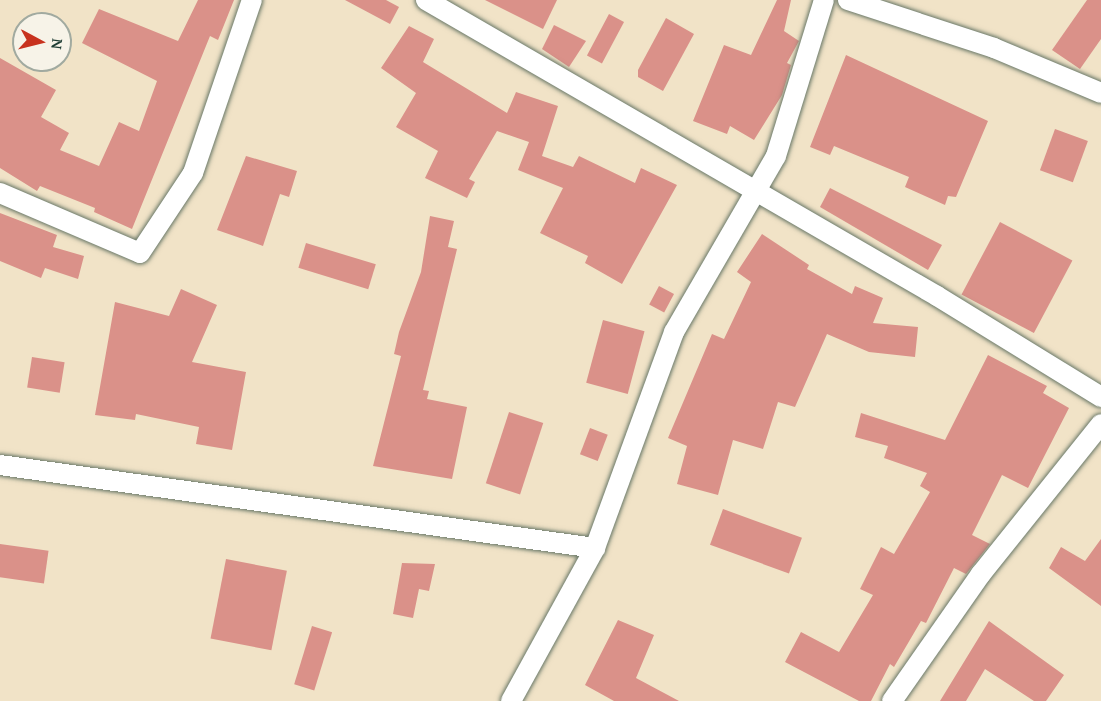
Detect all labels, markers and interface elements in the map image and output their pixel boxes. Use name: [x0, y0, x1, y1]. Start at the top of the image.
north arrow: [12, 12, 72, 72]
text: N: [45, 37, 70, 51]

